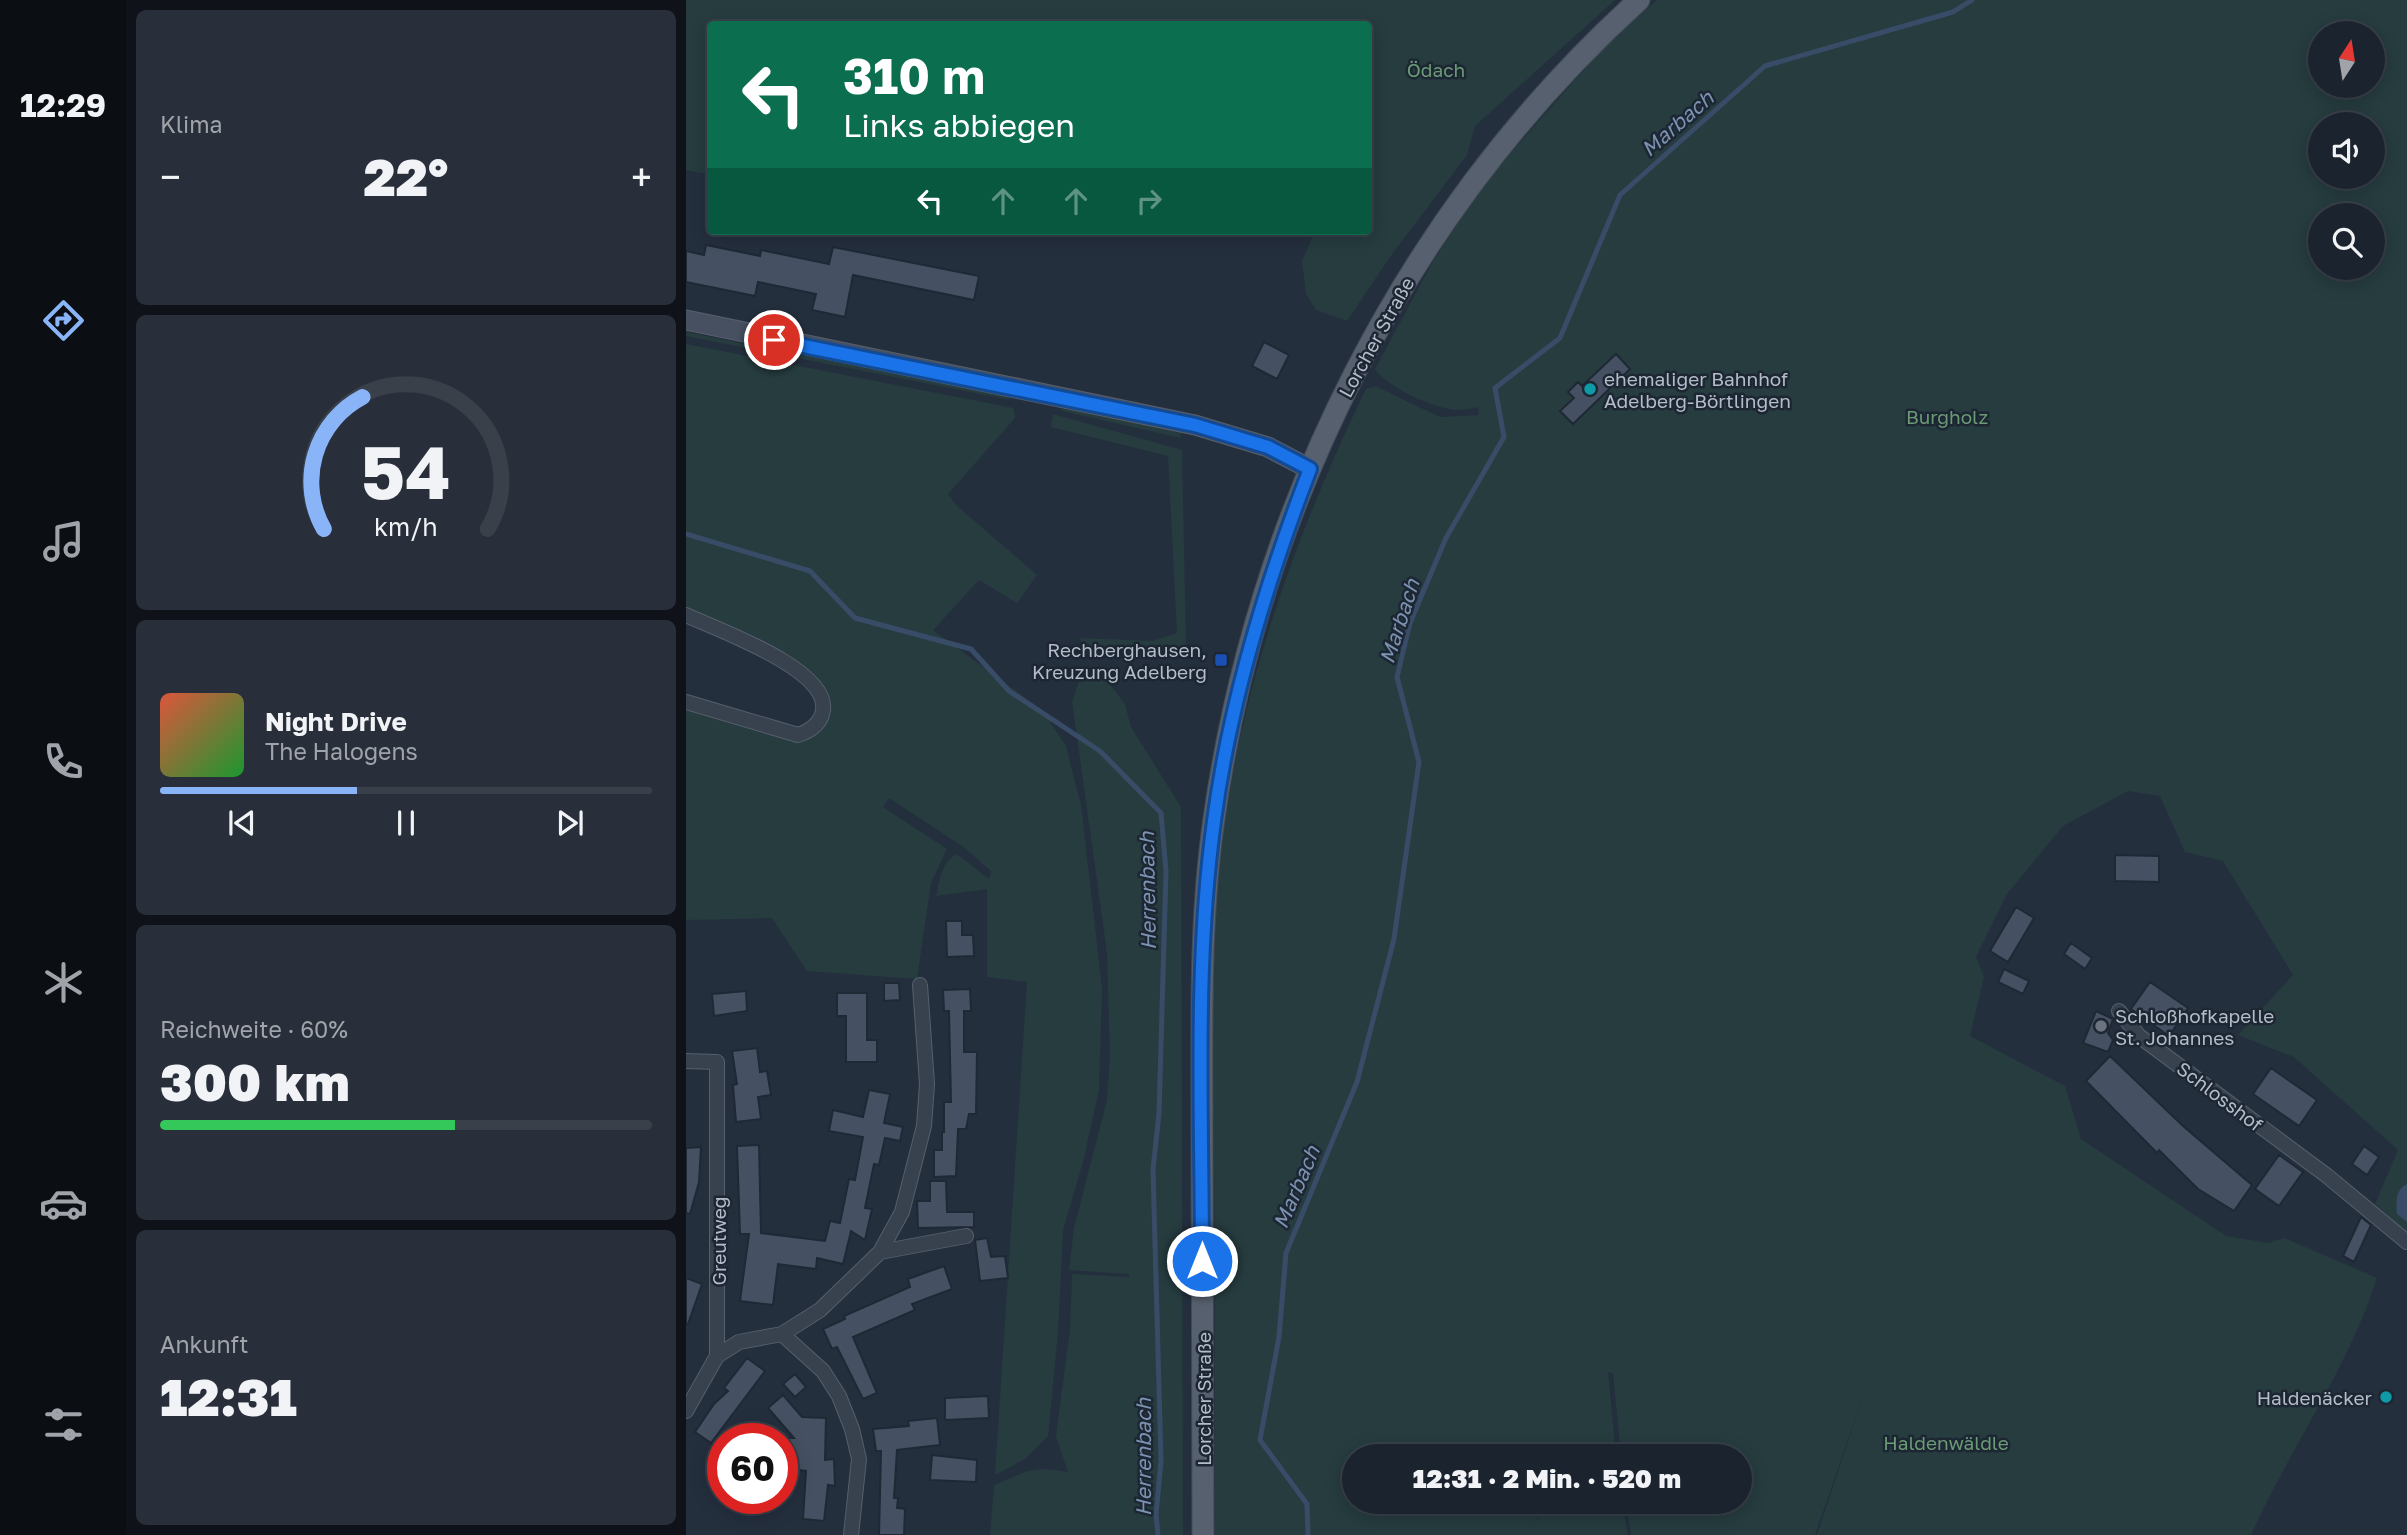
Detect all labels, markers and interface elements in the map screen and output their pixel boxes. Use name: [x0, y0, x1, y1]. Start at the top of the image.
north arrow: [2308, 21, 2385, 98]
map controls: [2308, 21, 2385, 280]
text: 310 m: [843, 46, 985, 105]
icon: left: [728, 49, 819, 140]
park label: Ödach: [1407, 58, 1465, 81]
water label: Marbach: [1636, 84, 1719, 161]
text: 12:29: [20, 86, 106, 124]
text: Links abbiegen: [843, 106, 1075, 144]
text: Klima: [160, 110, 223, 138]
button: sound: [2308, 112, 2385, 189]
text: 22°: [364, 145, 448, 207]
text: −: [160, 154, 181, 199]
text: +: [631, 154, 652, 199]
icon: left: [911, 182, 949, 220]
icon: ahead: [984, 182, 1022, 220]
icon: ahead: [1057, 182, 1095, 220]
icon: right: [1130, 182, 1168, 220]
button: search: [2308, 203, 2385, 280]
street label: Lorcher Straße: [1333, 273, 1419, 401]
icon: directions: [39, 296, 88, 345]
pin: [744, 310, 804, 370]
icon: arrive: [755, 321, 793, 359]
place label: ehemaliger Bahnhof Adelberg-Börtlingen: [1604, 367, 1791, 412]
marker: ehemaliger Bahnhof Adelberg-Börtlingen: [1582, 381, 1598, 397]
park label: Burgholz: [1906, 405, 1988, 428]
text: 54: [361, 428, 451, 515]
text: km/h: [374, 510, 438, 541]
icon: music: [39, 517, 88, 566]
water label: Marbach: [1373, 574, 1425, 667]
place label: Rechberghausen, Kreuzung Adelberg: [1032, 638, 1207, 683]
marker: Rechberghausen, Kreuzung Adelberg: [1213, 652, 1229, 668]
text: Night Drive: [265, 706, 407, 737]
icon: phone: [39, 737, 88, 786]
text: The Halogens: [265, 737, 418, 765]
icon: previous: [223, 804, 261, 842]
icon: pause: [387, 804, 425, 842]
icon: next: [551, 804, 589, 842]
water label: Herrenbach: [1133, 830, 1161, 950]
icon: climate: [39, 958, 88, 1007]
place label: Schloßhofkapelle St. Johannes: [2115, 1004, 2274, 1049]
text: Reichweite · 60%: [160, 1015, 348, 1043]
marker: Schloßhofkapelle St. Johannes: [2093, 1018, 2109, 1034]
text: 300 km: [160, 1050, 350, 1112]
street label: Schlosshof: [2173, 1056, 2267, 1136]
water label: Marbach: [1267, 1141, 1325, 1232]
icon: car: [39, 1179, 88, 1228]
street label: Greutweg: [707, 1197, 730, 1285]
position arrow: [1165, 1224, 1239, 1298]
text: Ankunft: [160, 1330, 248, 1358]
street label: Lorcher Straße: [1192, 1332, 1215, 1466]
text: 12:31: [160, 1365, 297, 1427]
place label: Haldenäcker: [2257, 1386, 2373, 1409]
marker: Haldenäcker: [2378, 1389, 2394, 1405]
water label: Herrenbach: [1130, 1397, 1156, 1516]
icon: filters: [39, 1400, 88, 1449]
speed limit sign: 60: [707, 1423, 798, 1514]
park label: Haldenwäldle: [1883, 1431, 2009, 1454]
text: 12:31 · 2 Min. · 520 m: [1413, 1463, 1681, 1494]

